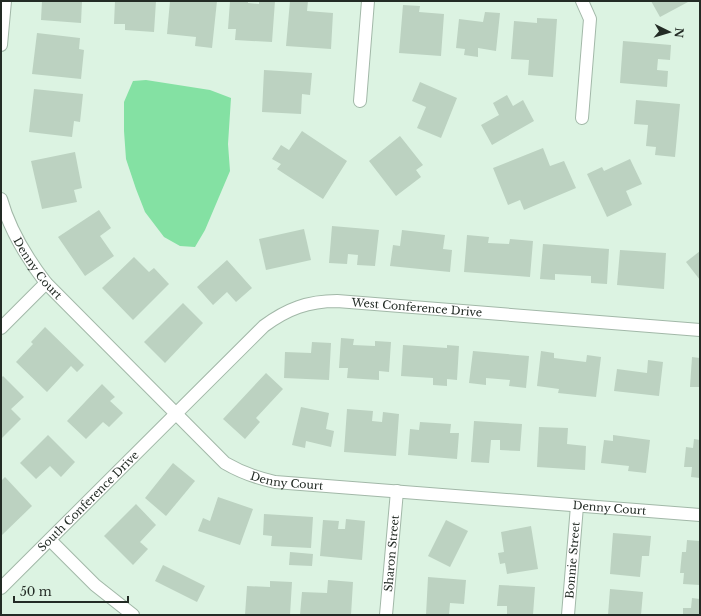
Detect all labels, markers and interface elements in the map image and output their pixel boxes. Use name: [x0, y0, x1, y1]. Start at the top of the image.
north arrow: [649, 12, 689, 52]
text: N: [671, 27, 686, 39]
street label: Denny Court: [10, 235, 66, 303]
street label: West Conference Drive: [350, 295, 483, 320]
street label: South Conference Drive: [35, 448, 142, 554]
street label: Denny Court: [248, 469, 325, 493]
street label: Denny Court: [572, 498, 648, 518]
street label: Sharon Street: [381, 513, 402, 592]
street label: Bonnie Street: [562, 520, 583, 599]
scale bar: [14, 578, 128, 604]
text: 50 m: [20, 584, 52, 599]

